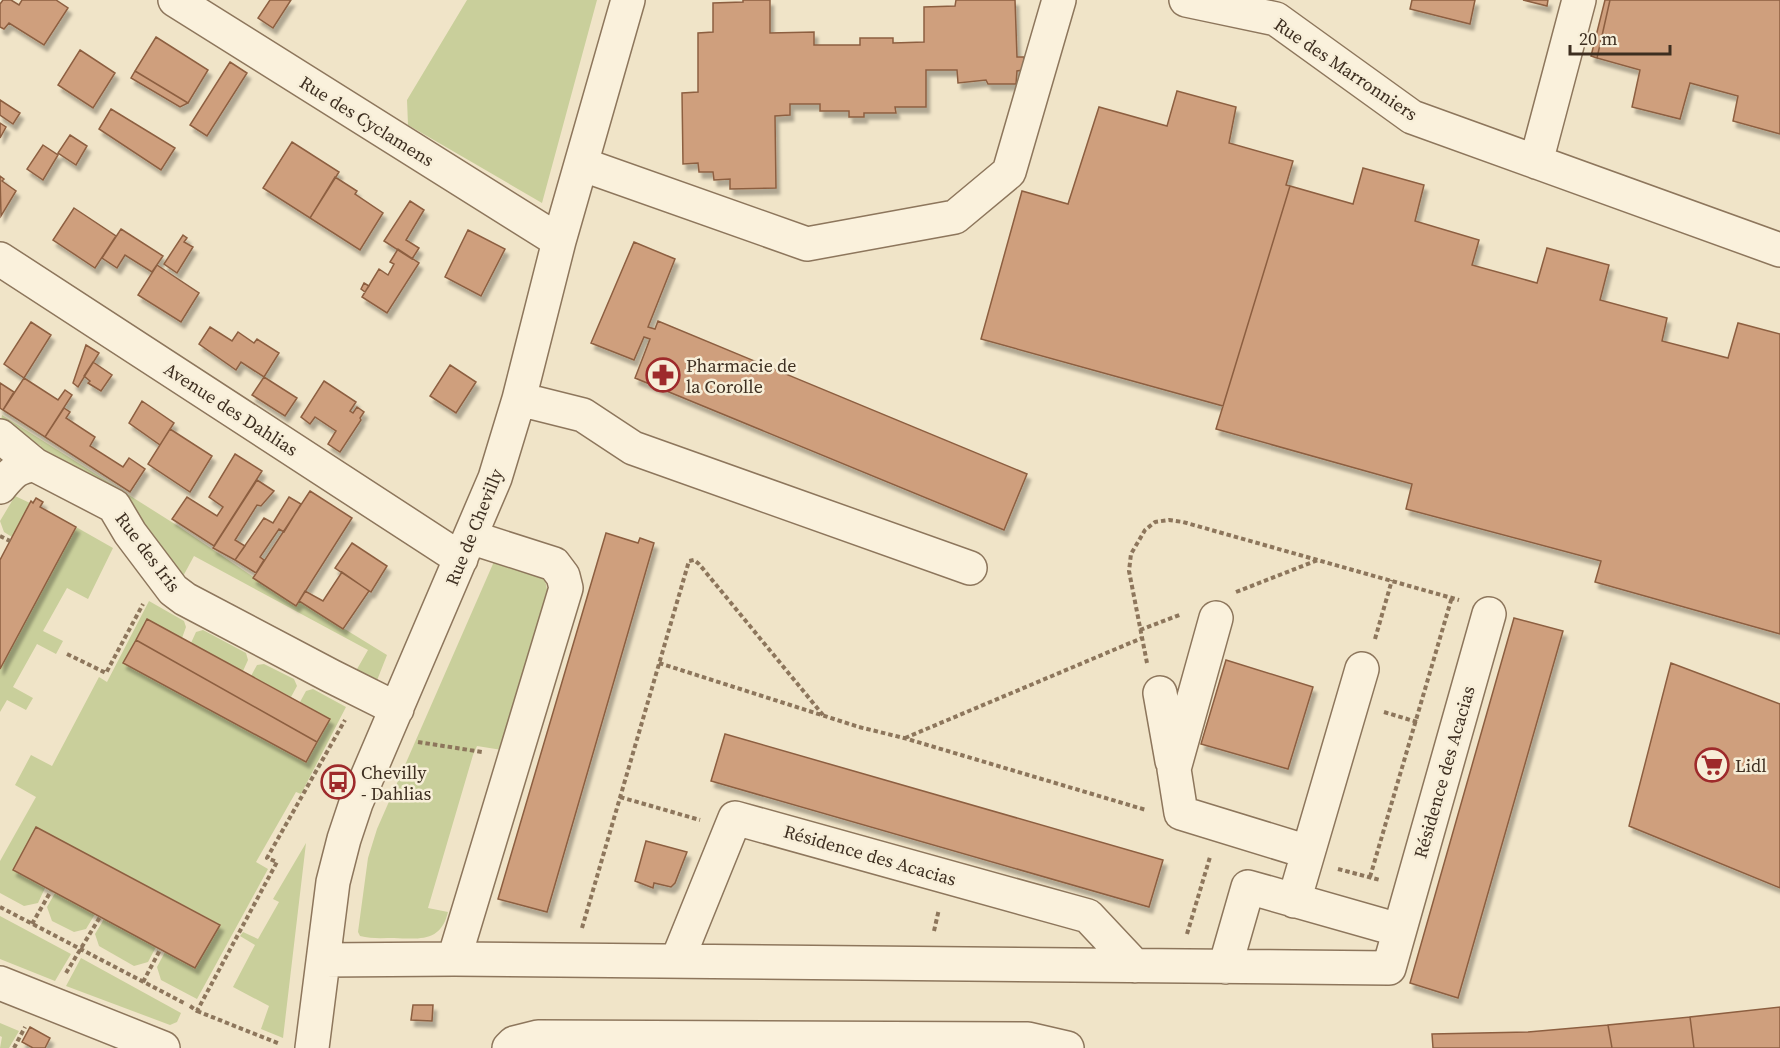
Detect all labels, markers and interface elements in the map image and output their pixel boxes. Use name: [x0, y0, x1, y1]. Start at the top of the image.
street label: Rue des Marronniers: [1269, 12, 1423, 126]
scale bar: [1570, 18, 1670, 56]
text: 20 m: [1579, 26, 1617, 51]
street label: Rue des Cyclamens: [295, 70, 439, 172]
place label: Pharmacie de la Corolle: [686, 353, 796, 399]
street label: Avenue des Dahlias: [159, 356, 303, 462]
pharmacy icon: Pharmacie de la Corolle: [645, 357, 681, 393]
street label: Rue de Chevilly: [439, 464, 509, 589]
street label: Rue des Iris: [110, 507, 186, 597]
street label: Résidence des Acacias: [1407, 683, 1481, 861]
supermarket icon: Lidl: [1694, 747, 1730, 783]
place label: Lidl: [1735, 753, 1767, 778]
place label: Chevilly - Dahlias: [361, 760, 431, 806]
bus stop icon: Chevilly - Dahlias: [320, 764, 356, 800]
street label: Résidence des Acacias: [781, 818, 959, 892]

